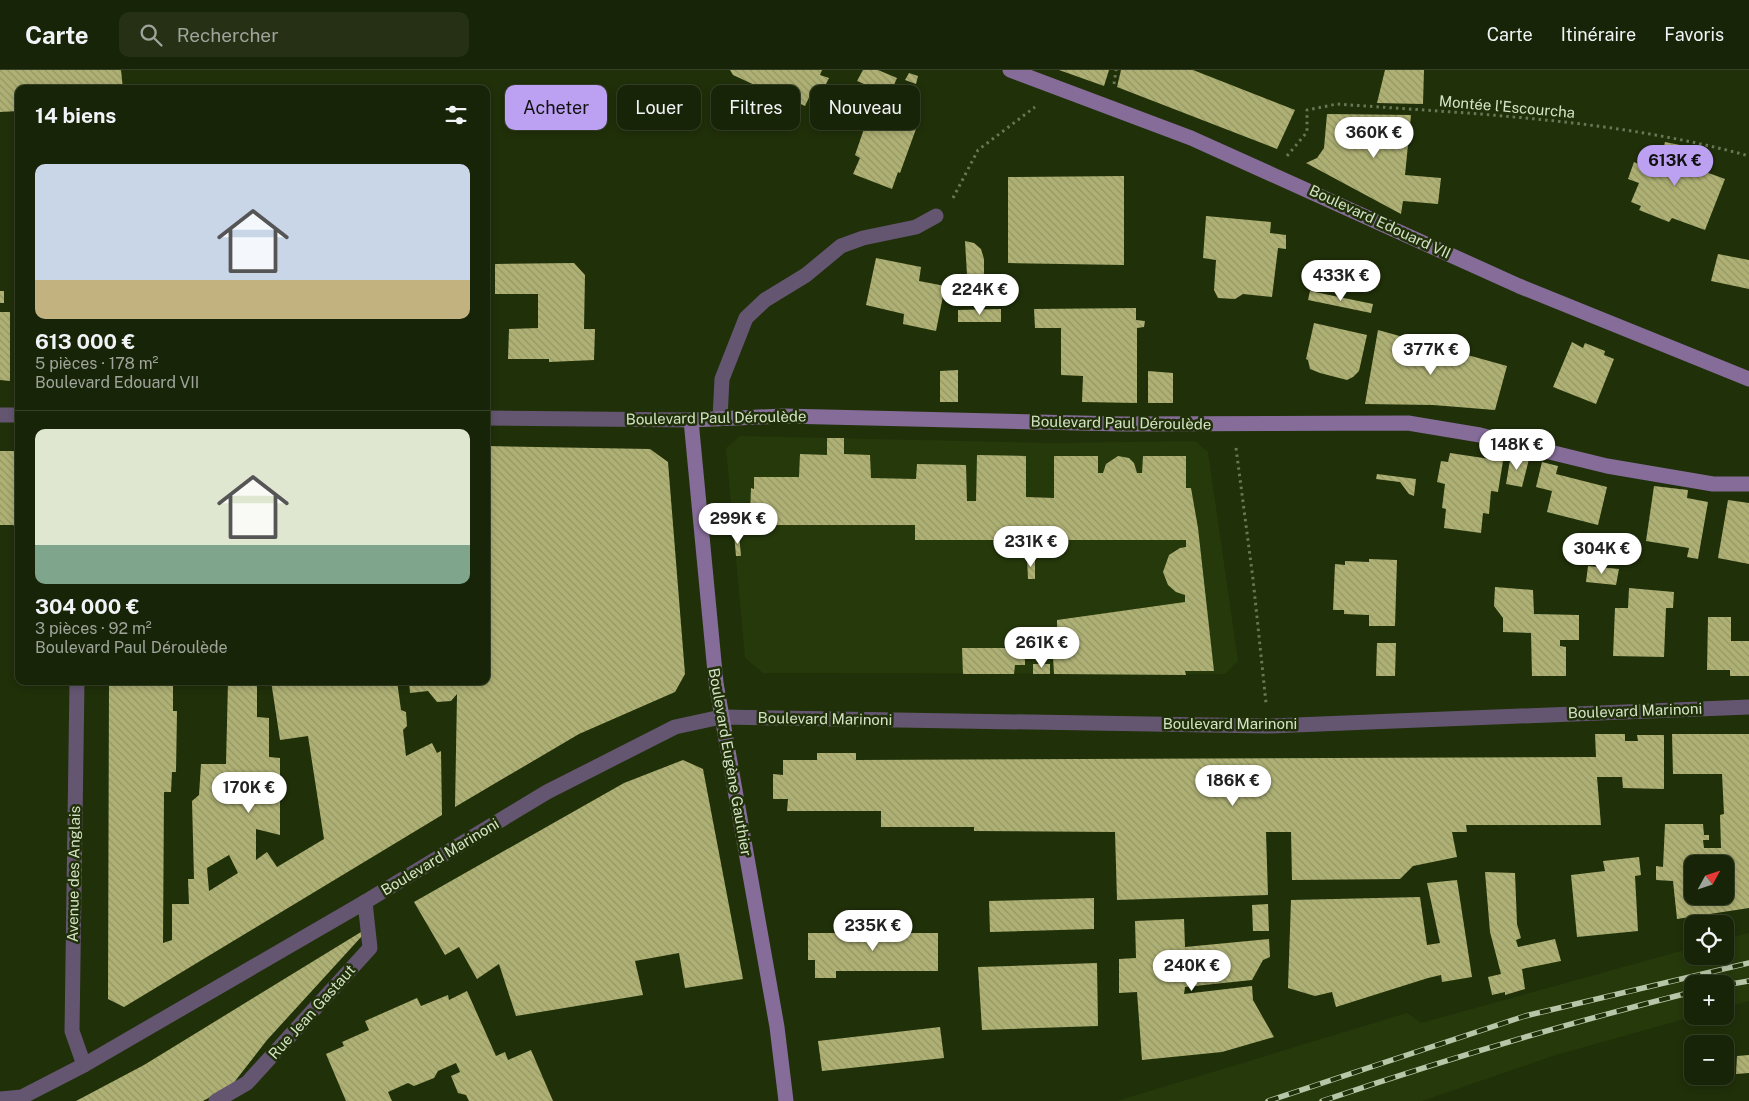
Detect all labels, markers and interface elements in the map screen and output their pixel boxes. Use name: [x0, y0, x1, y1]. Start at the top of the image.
search box: [119, 12, 469, 57]
text: Carte: [25, 21, 89, 49]
icon: search: [137, 21, 165, 49]
text: Rechercher: [177, 24, 279, 46]
text: Carte: [1487, 24, 1533, 45]
text: Itinéraire: [1561, 24, 1636, 45]
text: Favoris: [1664, 24, 1724, 45]
chip: Acheter: [505, 85, 607, 130]
chip: Louer: [617, 85, 701, 130]
chip: Filtres: [711, 85, 800, 130]
chip: Nouveau: [810, 85, 920, 130]
street label: Montée l'Escourcha: [1438, 92, 1576, 121]
icon: filters: [442, 101, 470, 129]
text: 14 biens: [35, 103, 116, 128]
pin: 360K €: [1333, 116, 1415, 159]
text: 360K €: [1346, 123, 1402, 142]
pin: 613K €: [1634, 144, 1716, 187]
text: 613K €: [1648, 151, 1702, 170]
street label: Boulevard Edouard VII: [1307, 181, 1454, 262]
icon: home: [208, 196, 298, 286]
pin: 433K €: [1300, 260, 1382, 302]
text: 433K €: [1312, 266, 1370, 285]
pin: 224K €: [939, 274, 1021, 316]
text: 224K €: [952, 280, 1008, 299]
text: 613 000 €: [35, 329, 135, 354]
pin: 377K €: [1390, 334, 1472, 376]
text: 377K €: [1403, 340, 1459, 359]
text: 5 pièces · 178 m²: [35, 354, 159, 373]
text: Boulevard Edouard VII: [35, 373, 199, 392]
street label: Boulevard Paul Déroulède: [626, 407, 806, 428]
street label: Boulevard Paul Déroulède: [1031, 412, 1211, 433]
pin: 148K €: [1476, 428, 1558, 471]
text: 148K €: [1490, 435, 1544, 454]
icon: home: [208, 462, 298, 552]
pin: 299K €: [697, 502, 779, 545]
text: 299K €: [710, 509, 766, 528]
pin: 231K €: [990, 526, 1072, 568]
text: 231K €: [1004, 532, 1058, 551]
pin: 304K €: [1561, 532, 1643, 575]
text: 304K €: [1574, 539, 1630, 558]
text: 304 000 €: [35, 594, 140, 619]
text: 3 pièces · 92 m²: [35, 619, 152, 638]
pin: 261K €: [1001, 626, 1083, 669]
text: 261K €: [1015, 633, 1069, 652]
text: Boulevard Paul Déroulède: [35, 638, 228, 657]
street label: Boulevard Eugène Gauthier: [706, 667, 755, 857]
street label: Boulevard Marinoni: [1567, 700, 1703, 721]
street label: Boulevard Marinoni: [758, 709, 892, 728]
street label: Boulevard Marinoni: [1163, 715, 1297, 732]
pin: 186K €: [1192, 764, 1274, 807]
text: 186K €: [1206, 771, 1260, 790]
pin: 170K €: [208, 772, 290, 814]
text: 170K €: [223, 778, 275, 797]
street label: Avenue des Anglais: [64, 806, 83, 942]
street label: Boulevard Marinoni: [378, 815, 502, 899]
north arrow: [1684, 855, 1734, 905]
map controls: [1684, 855, 1734, 1085]
pin: 235K €: [832, 910, 914, 952]
button: locate: [1684, 915, 1734, 965]
text: 235K €: [844, 916, 902, 935]
pin: 240K €: [1151, 950, 1233, 992]
text: 240K €: [1164, 956, 1220, 975]
street label: Rue Jean Gastaut: [265, 961, 358, 1062]
button: +: [1684, 975, 1734, 1025]
button: −: [1684, 1035, 1734, 1085]

